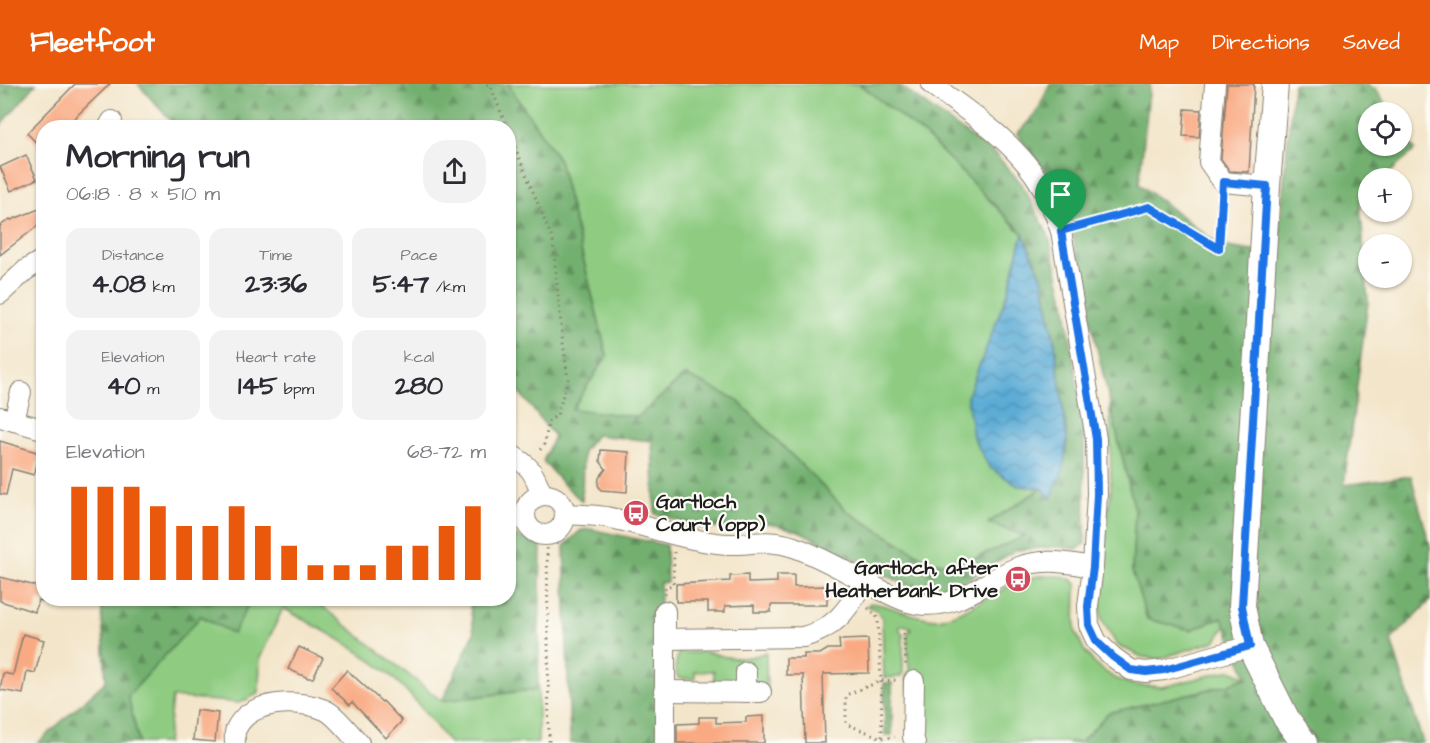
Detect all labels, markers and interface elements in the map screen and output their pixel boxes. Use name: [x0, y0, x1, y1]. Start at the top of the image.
text: Fleetfoot: [30, 23, 155, 62]
text: Map: [1139, 28, 1179, 57]
text: Directions: [1212, 28, 1310, 57]
text: Saved: [1343, 28, 1400, 57]
map controls: [1358, 102, 1412, 288]
button: locate: [1358, 102, 1412, 156]
text: Morning run: [66, 134, 250, 180]
button: share: [423, 140, 486, 203]
button: +: [1358, 168, 1412, 222]
pin: [1035, 169, 1086, 231]
icon: arrive: [1044, 178, 1077, 211]
text: 06:18 · 8 × 510 m: [66, 180, 220, 208]
button: −: [1358, 234, 1412, 288]
text: Distance: [102, 244, 164, 266]
text: Time: [259, 244, 293, 266]
text: Pace: [400, 244, 438, 266]
text: 4.08: [91, 266, 146, 302]
text: 23:36: [245, 266, 307, 302]
text: 5:47: [373, 266, 429, 302]
text: km: [146, 276, 175, 298]
text: /km: [429, 276, 465, 298]
text: Elevation: [102, 346, 164, 368]
text: Heart rate: [236, 346, 316, 368]
text: kcal: [404, 346, 434, 368]
text: 40: [107, 368, 141, 404]
text: 145: [238, 368, 277, 404]
text: 280: [395, 368, 443, 404]
text: m: [141, 378, 159, 400]
text: bpm: [277, 378, 314, 400]
text: Elevation: [66, 438, 145, 466]
text: 68–72 m: [407, 438, 486, 466]
place label: Gartloch Court (opp): [656, 488, 765, 539]
bus stop icon: Gartloch Court (opp): [621, 498, 651, 528]
place label: Gartloch, after Heatherbank Drive: [825, 554, 999, 605]
bus stop icon: Gartloch, after Heatherbank Drive: [1003, 564, 1033, 594]

